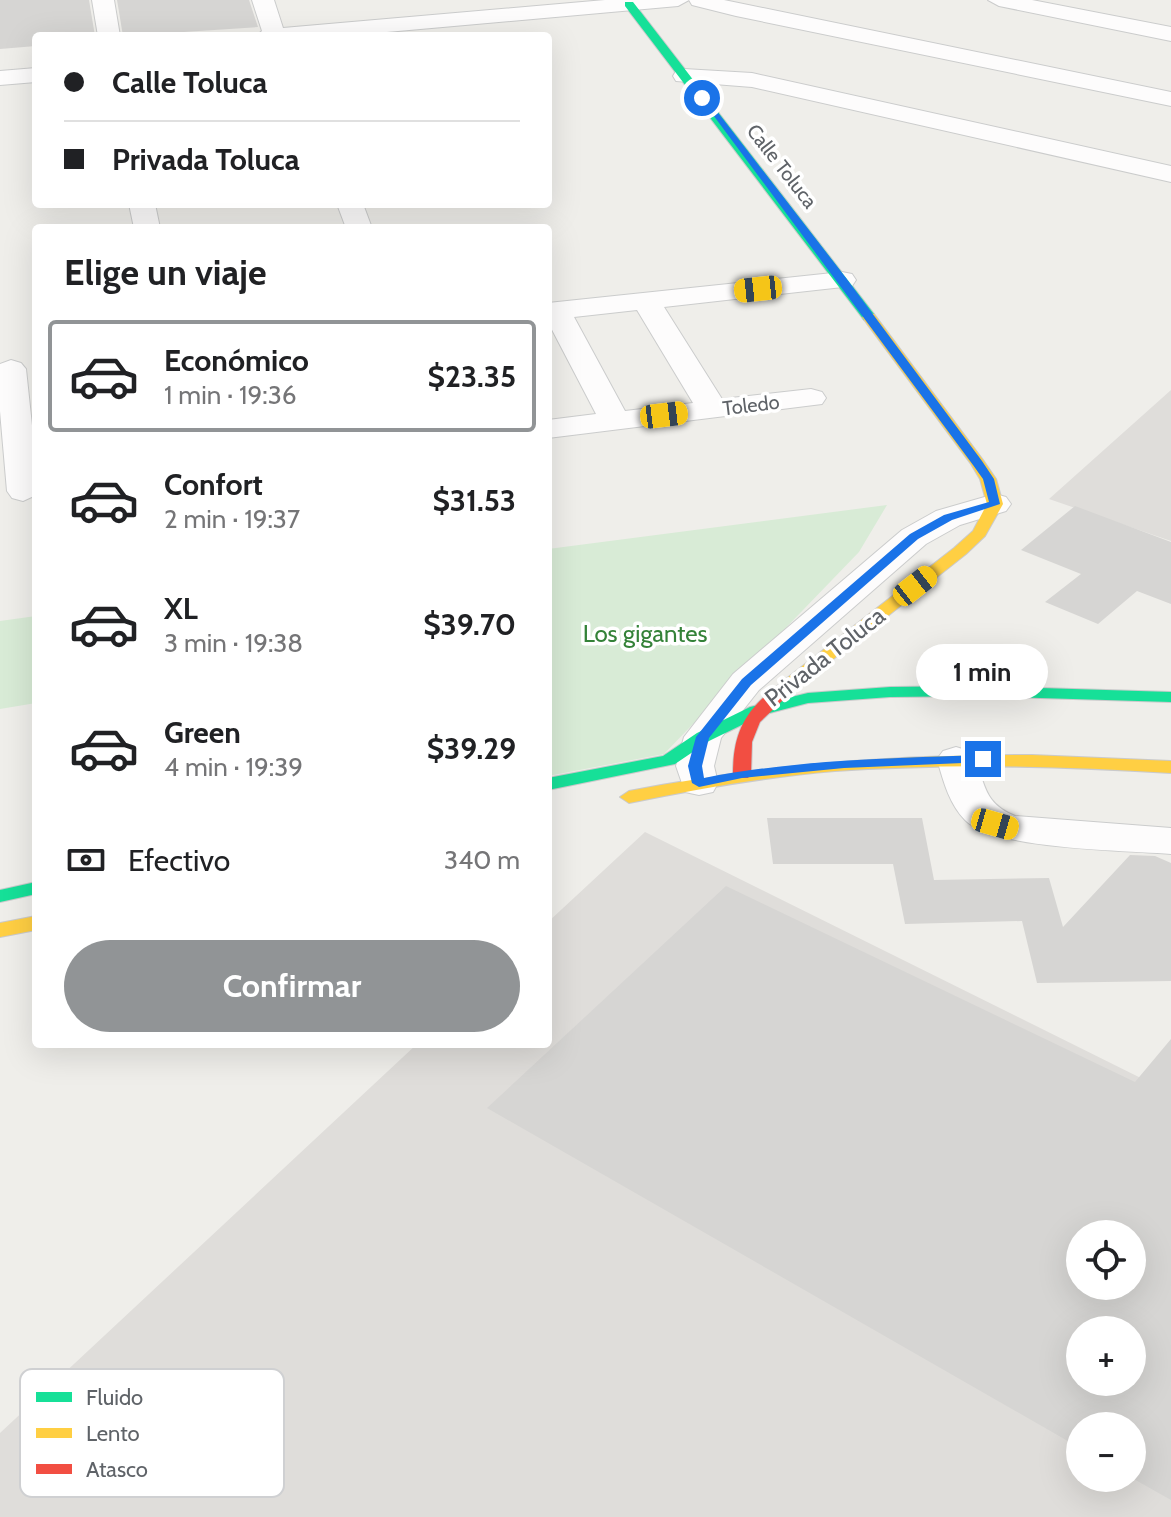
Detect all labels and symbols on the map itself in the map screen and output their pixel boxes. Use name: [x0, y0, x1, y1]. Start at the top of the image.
route start: [684, 80, 720, 116]
street label: Calle Toluca: [742, 119, 822, 213]
car: [733, 275, 783, 303]
street label: Toledo: [721, 390, 781, 420]
car: [639, 400, 689, 430]
car: [889, 562, 941, 610]
street label: Privada Toluca: [759, 600, 891, 712]
park label: Los gigantes: [583, 619, 707, 648]
callout: 1 min: [917, 643, 1049, 699]
route end: [965, 741, 1001, 777]
car: [969, 806, 1021, 842]
legend: [20, 1369, 284, 1497]
text: Fluido: [86, 1384, 143, 1411]
text: Lento: [86, 1420, 140, 1447]
text: Atasco: [86, 1456, 148, 1483]

